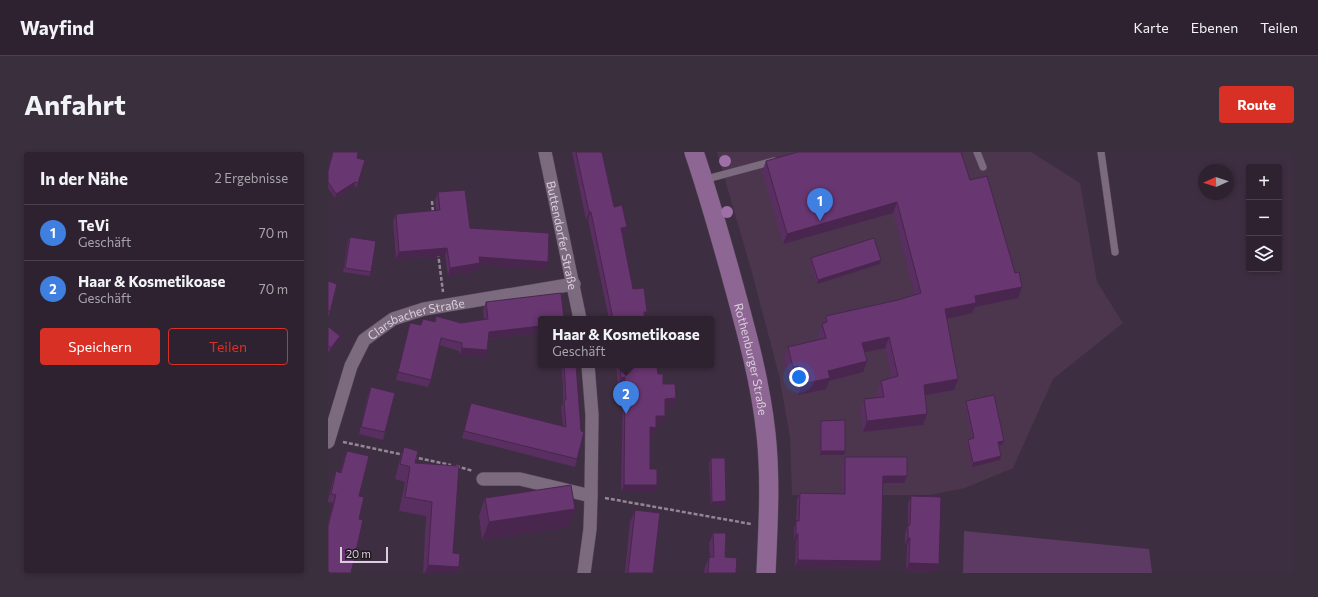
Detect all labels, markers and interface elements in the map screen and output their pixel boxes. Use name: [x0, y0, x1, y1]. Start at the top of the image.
text: Wayfind: [20, 16, 94, 39]
text: Karte: [1133, 19, 1169, 36]
text: Ebenen: [1191, 19, 1238, 36]
text: Teilen: [1260, 19, 1298, 36]
button: Route: [1219, 86, 1294, 123]
text: Anfahrt: [24, 87, 126, 121]
north arrow: [1198, 164, 1234, 200]
map controls: [1246, 164, 1282, 272]
button: +: [1246, 164, 1282, 200]
text: In der Nähe: [40, 168, 128, 189]
text: 2 Ergebnisse: [214, 170, 288, 186]
street label: Buttendorfer Straße: [544, 180, 581, 291]
pin: 1: [807, 188, 833, 221]
button: −: [1246, 200, 1282, 236]
text: TeVi: [78, 216, 109, 234]
text: 1: [50, 225, 56, 241]
text: 70 m: [259, 225, 288, 241]
text: Geschäft: [78, 234, 131, 250]
button: layers: [1246, 236, 1282, 272]
text: Haar & Kosmetikoase: [78, 272, 226, 290]
text: 2: [49, 281, 57, 297]
text: 70 m: [259, 281, 288, 297]
text: Geschäft: [78, 290, 131, 306]
street label: Clarsbacher Straße: [364, 295, 466, 342]
street label: Rothenburger Straße: [732, 301, 771, 416]
popup: [538, 316, 714, 368]
text: Haar & Kosmetikoase: [552, 325, 700, 343]
button: Speichern: [40, 328, 160, 365]
button: Teilen: [168, 328, 288, 365]
text: Geschäft: [552, 343, 606, 359]
your location: [789, 367, 809, 387]
pin: 2: [613, 381, 639, 414]
scale bar: [340, 545, 388, 564]
text: 20 m: [346, 547, 371, 560]

